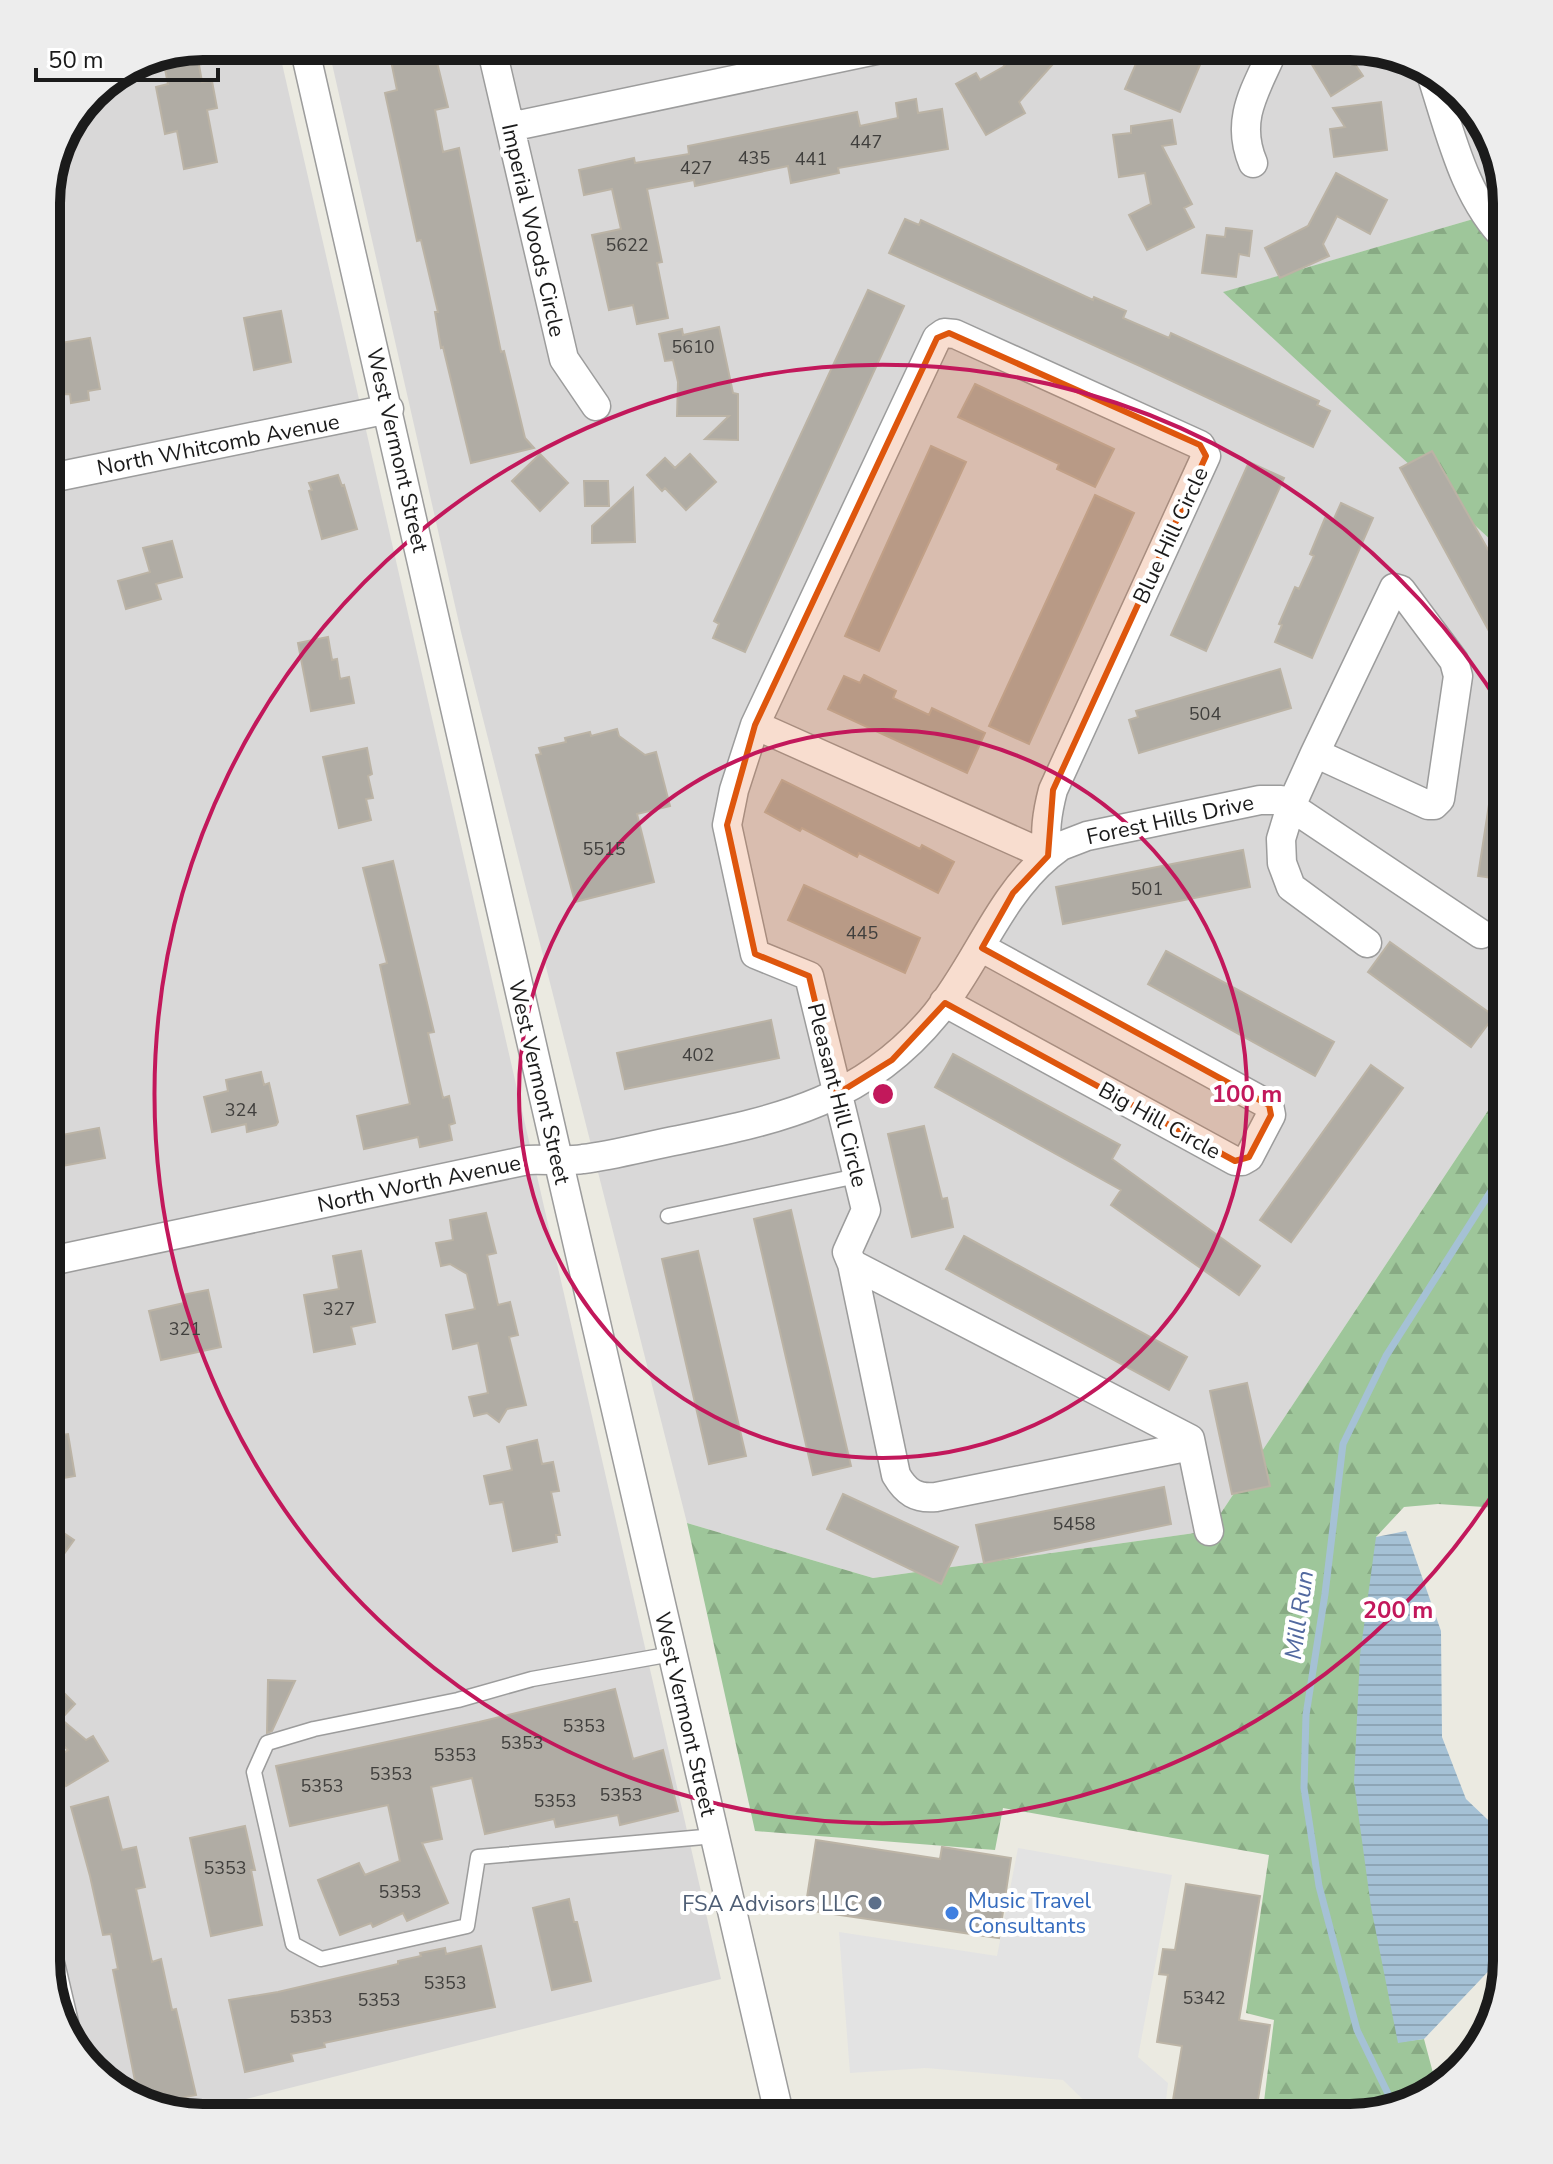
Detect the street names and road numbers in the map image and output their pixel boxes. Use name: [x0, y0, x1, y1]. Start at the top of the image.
street label: Imperial Woods Circle: [494, 121, 572, 340]
street label: West Vermont Street: [359, 345, 435, 556]
street label: North Whitcomb Avenue: [94, 407, 342, 483]
street label: Blue Hill Circle: [1126, 462, 1216, 609]
street label: Forest Hills Drive: [1084, 788, 1257, 852]
street label: West Vermont Street: [501, 977, 577, 1188]
street label: Pleasant Hill Circle: [800, 1000, 874, 1190]
street label: Big Hill Circle: [1093, 1075, 1226, 1167]
street label: North Worth Avenue: [315, 1148, 524, 1220]
street label: West Vermont Street: [647, 1609, 723, 1820]

